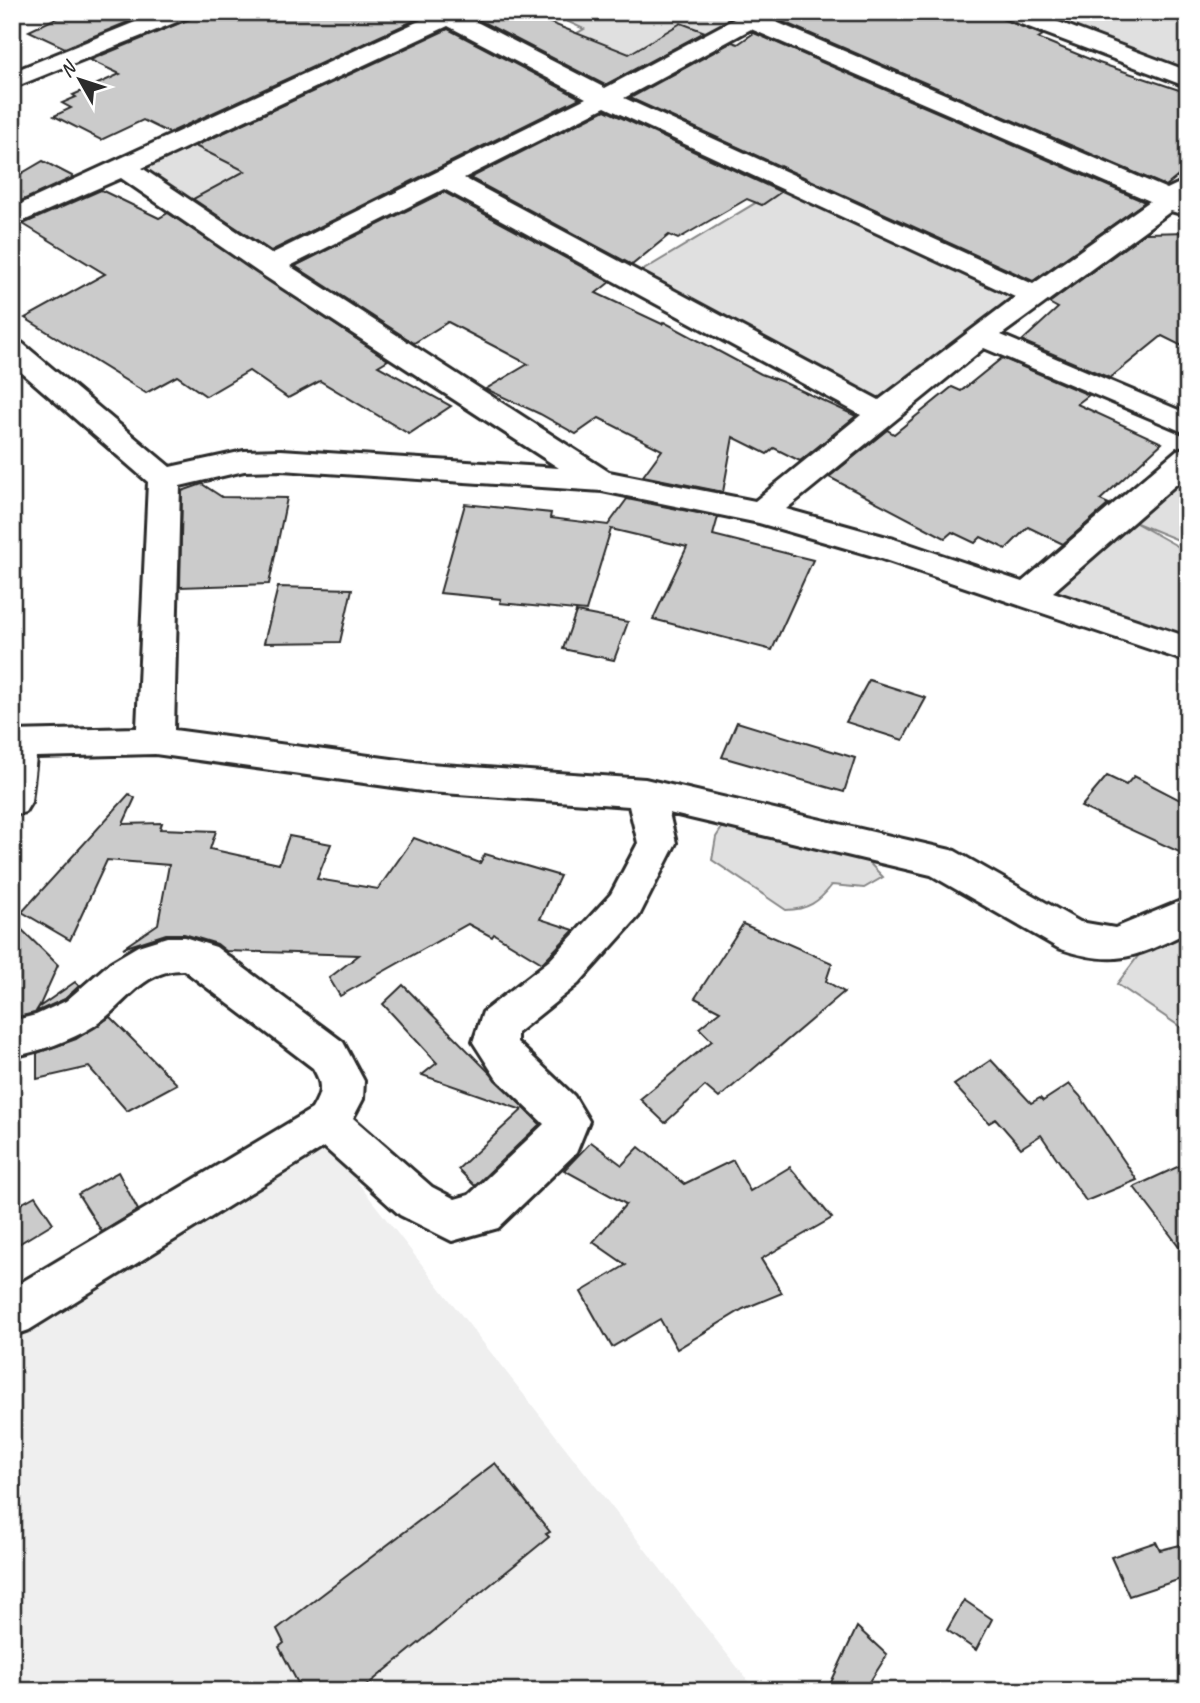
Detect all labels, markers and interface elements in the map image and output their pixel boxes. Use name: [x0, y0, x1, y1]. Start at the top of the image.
north arrow: [46, 46, 116, 116]
text: N: [55, 55, 83, 82]

